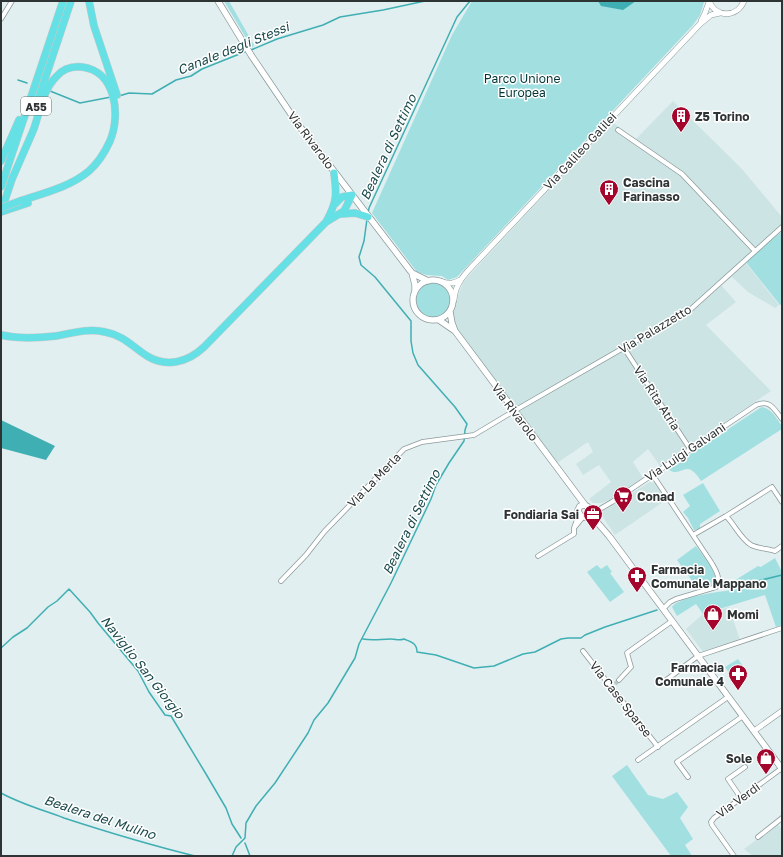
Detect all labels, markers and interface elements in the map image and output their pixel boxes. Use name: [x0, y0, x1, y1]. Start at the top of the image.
water label: Canale degli Stessi: [175, 18, 292, 78]
park label: Parco Unione Europea: [484, 71, 560, 100]
water label: Bealera di Settimo: [357, 91, 420, 202]
road number: A55: [21, 97, 51, 115]
building icon: Z5 Torino: [670, 105, 692, 133]
street label: Via Rivarolo: [284, 108, 338, 172]
street label: Via Galileo Galilei: [540, 109, 620, 193]
place label: Z5 Torino: [695, 109, 749, 124]
place label: Cascina Farinasso: [623, 175, 680, 204]
building icon: Cascina Farinasso: [598, 178, 620, 206]
street label: Via Palazzetto: [616, 301, 694, 357]
street label: Via Rita Atria: [631, 363, 683, 433]
street label: Via Rivarolo: [488, 380, 542, 444]
street label: Via Luigi Galvani: [642, 419, 728, 485]
street label: Via La Merla: [344, 449, 404, 511]
water label: Bealera di Settimo: [379, 466, 444, 577]
supermarket icon: Conad: [612, 485, 634, 513]
place label: Conad: [637, 489, 674, 504]
office icon: Fondiaria Sai: [582, 503, 604, 531]
place label: Fondiaria Sai: [504, 507, 579, 522]
place label: Farmacia Comunale Mappano: [651, 562, 766, 591]
pharmacy icon: Farmacia Comunale Mappano: [626, 565, 648, 593]
shop icon: Momi: [702, 603, 724, 631]
place label: Momi: [727, 607, 759, 622]
water label: Naviglio San Giorgio: [98, 612, 189, 723]
street label: Via Case Sparse: [587, 658, 655, 740]
place label: Farmacia Comunale 4: [655, 660, 724, 689]
pharmacy icon: Farmacia Comunale 4: [727, 663, 749, 691]
shop icon: Sole: [755, 747, 777, 775]
place label: Sole: [726, 751, 752, 766]
street label: Via Verdi: [713, 779, 763, 821]
water label: Bealera del Mulino: [42, 791, 159, 843]

